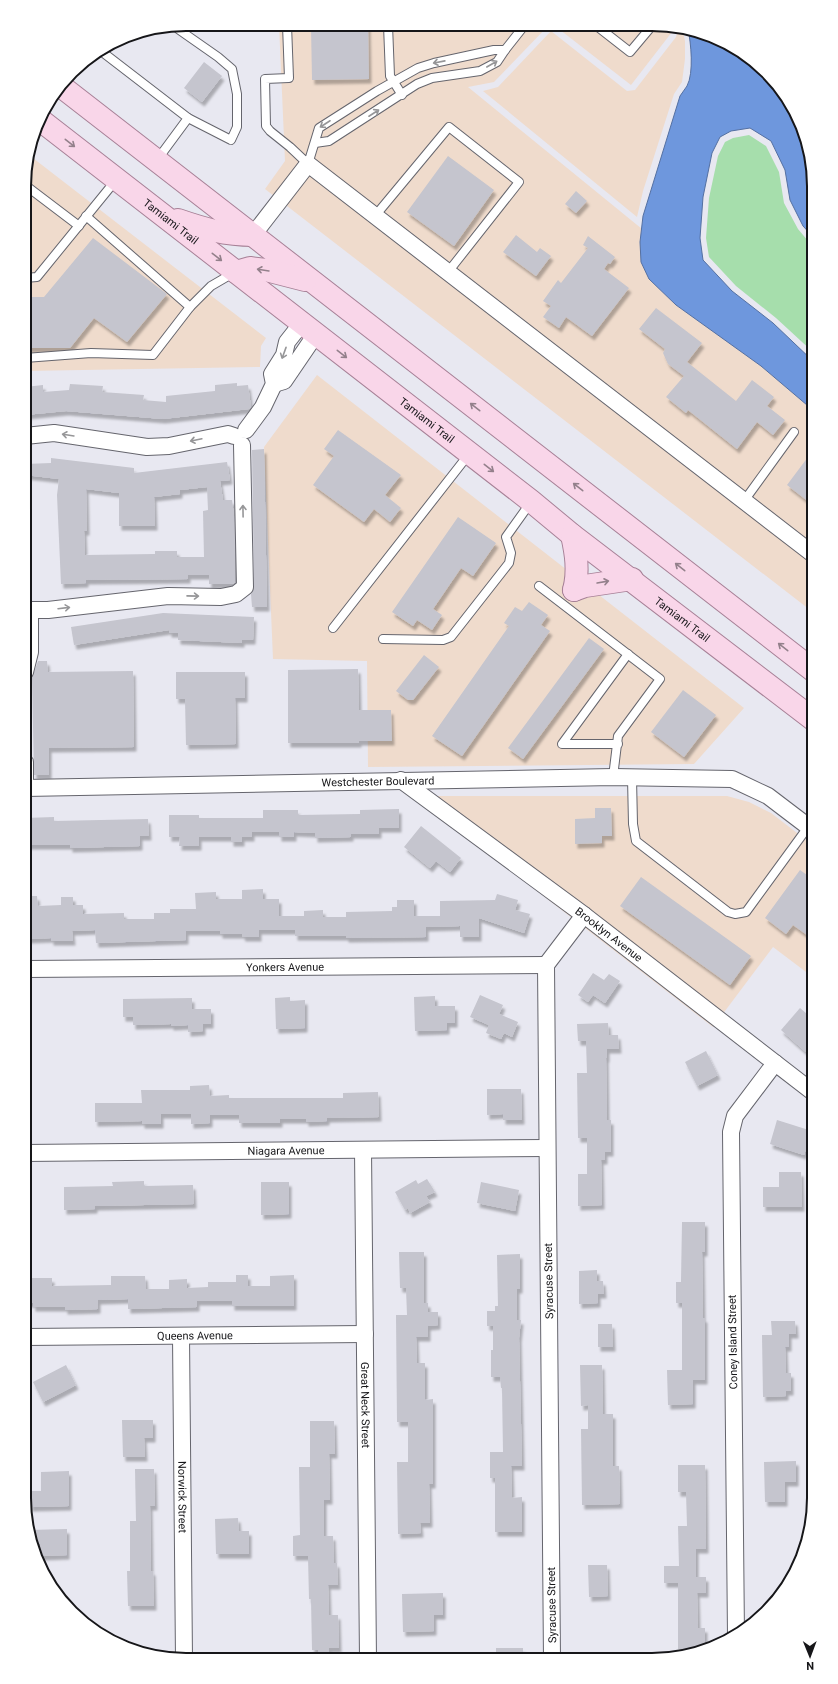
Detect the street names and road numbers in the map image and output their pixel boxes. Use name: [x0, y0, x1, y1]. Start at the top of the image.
street label: Tamiami Trail: [141, 196, 201, 247]
street label: Tamiami Trail: [397, 395, 457, 446]
street label: Tamiami Trail: [652, 594, 713, 645]
street label: Westchester Boulevard: [321, 774, 434, 789]
street label: Brooklyn Avenue: [573, 904, 645, 964]
street label: Yonkers Avenue: [246, 960, 324, 974]
street label: Niagara Avenue: [247, 1144, 325, 1157]
street label: Syracuse Street: [542, 1242, 556, 1319]
street label: Coney Island Street: [726, 1294, 740, 1389]
street label: Queens Avenue: [157, 1329, 233, 1342]
street label: Great Neck Street: [359, 1362, 372, 1449]
street label: Norwick Street: [176, 1461, 189, 1533]
street label: Syracuse Street: [545, 1566, 559, 1643]

